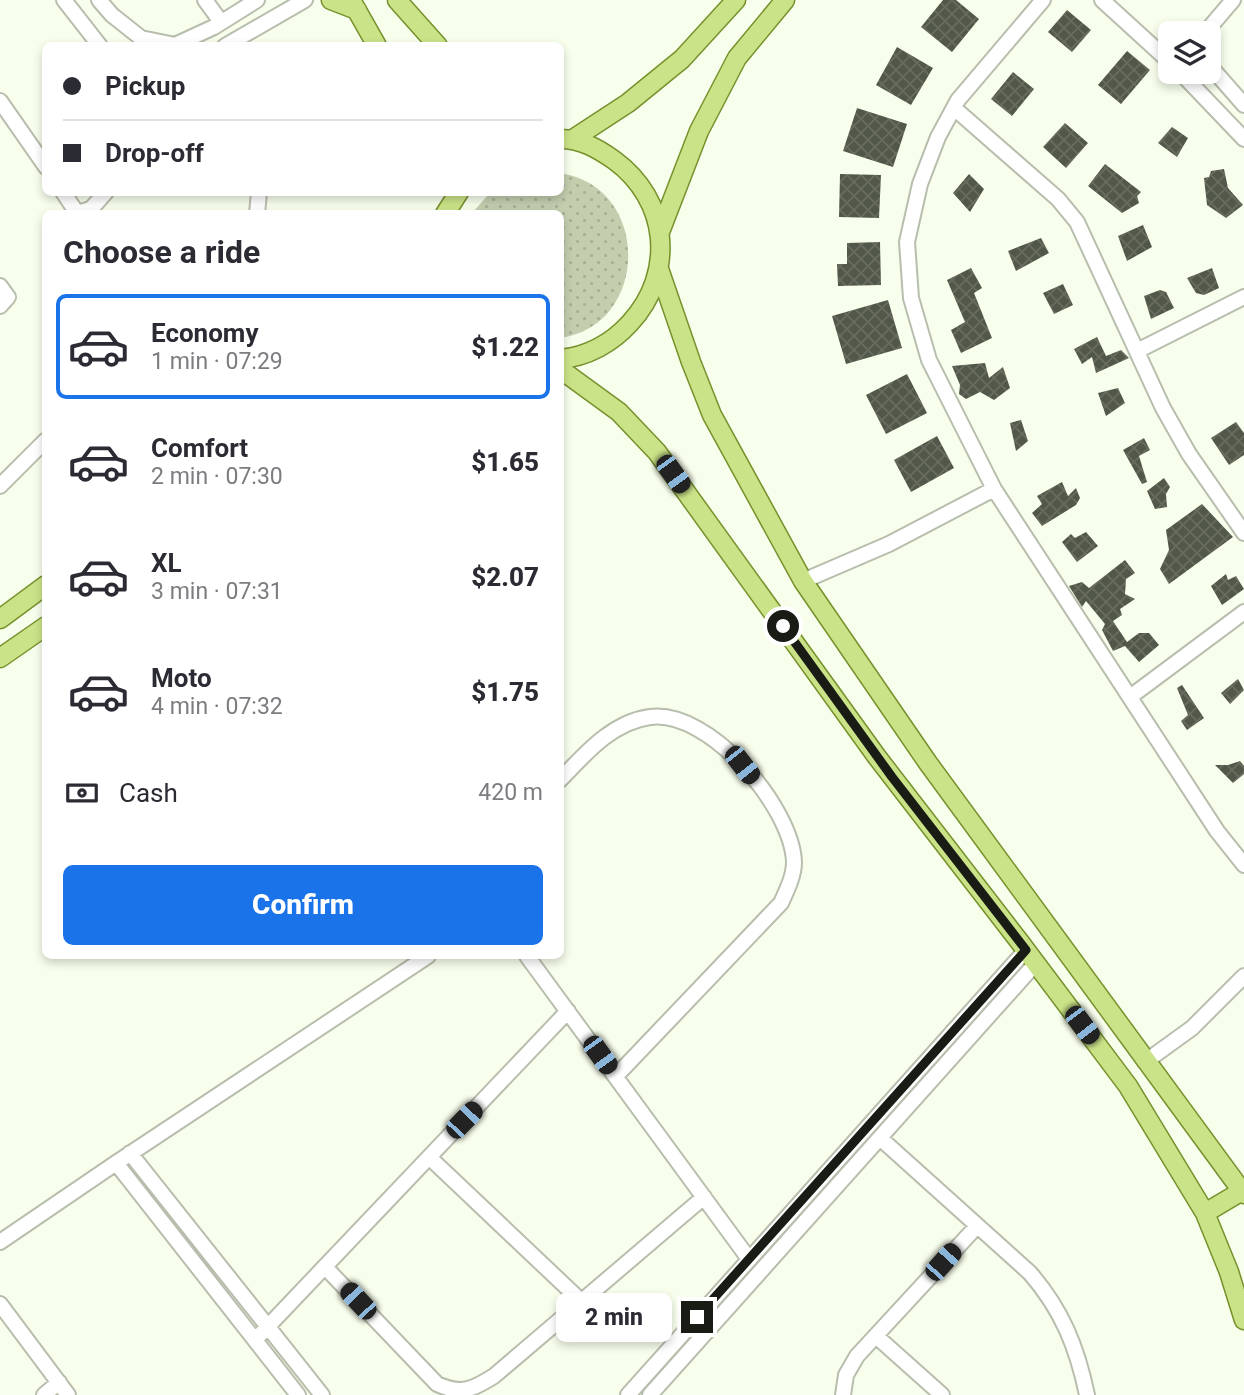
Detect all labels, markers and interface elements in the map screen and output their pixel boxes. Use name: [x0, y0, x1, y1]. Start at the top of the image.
map controls: [1158, 21, 1221, 84]
button: layers: [1158, 21, 1221, 84]
text: Pickup: [105, 71, 185, 101]
text: Drop-off: [105, 138, 204, 168]
text: Choose a ride: [63, 233, 260, 271]
icon: car: [67, 315, 130, 378]
text: Economy: [151, 318, 258, 348]
text: $1.22: [471, 332, 539, 362]
text: 1 min · 07:29: [151, 348, 283, 375]
icon: car: [67, 430, 130, 493]
text: Comfort: [151, 433, 248, 463]
text: $1.65: [471, 447, 539, 477]
car: [653, 451, 694, 497]
text: 2 min · 07:30: [151, 463, 283, 490]
icon: car: [67, 545, 130, 608]
text: XL: [151, 548, 182, 578]
text: $2.07: [471, 562, 539, 592]
text: 3 min · 07:31: [151, 578, 283, 605]
route start: [767, 610, 799, 642]
icon: car: [67, 660, 130, 723]
text: Moto: [151, 663, 212, 693]
text: $1.75: [471, 677, 539, 707]
text: 4 min · 07:32: [151, 693, 283, 720]
car: [721, 742, 764, 788]
icon: cash: [63, 774, 101, 812]
text: Cash: [119, 778, 178, 808]
text: 420 m: [478, 779, 543, 806]
button: Confirm: [63, 865, 543, 945]
car: [1061, 1002, 1104, 1048]
car: [580, 1032, 621, 1078]
car: [442, 1098, 487, 1142]
car: [922, 1239, 965, 1285]
car: [336, 1278, 381, 1324]
callout: 2 min: [557, 1292, 672, 1342]
route end: [681, 1301, 713, 1333]
text: 2 min: [585, 1304, 643, 1331]

